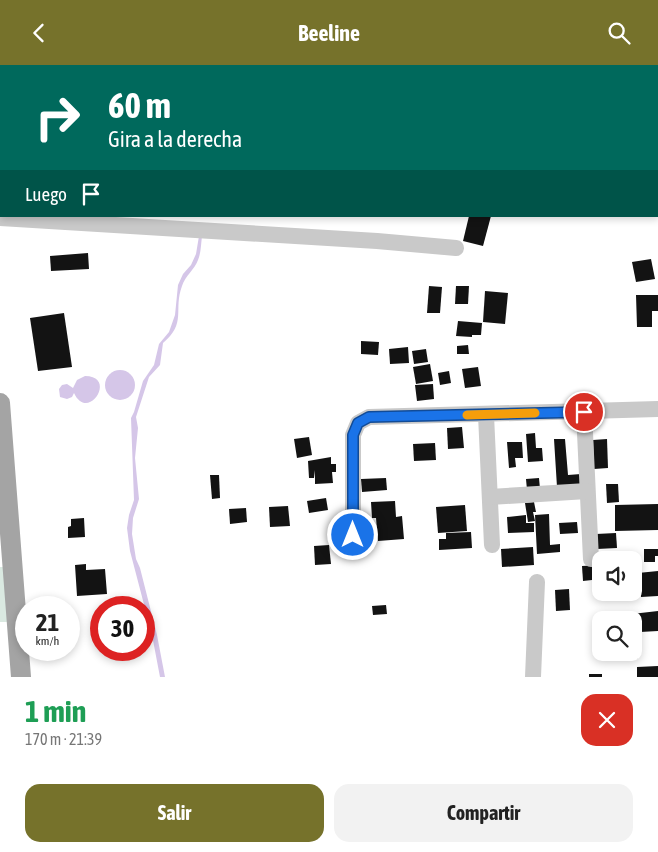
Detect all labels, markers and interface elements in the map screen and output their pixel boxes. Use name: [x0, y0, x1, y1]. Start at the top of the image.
icon: back: [25, 19, 53, 47]
icon: search: [605, 19, 633, 47]
text: Beeline: [298, 20, 360, 46]
icon: right: [25, 85, 90, 150]
text: 60 m: [108, 85, 171, 125]
text: Gira a la derecha: [108, 126, 242, 152]
icon: arrive: [77, 180, 105, 208]
text: Luego: [25, 183, 67, 205]
pin: [563, 391, 605, 433]
icon: arrive: [570, 398, 598, 426]
position arrow: [326, 508, 378, 560]
map controls: [592, 551, 642, 661]
button: sound: [592, 551, 642, 601]
speed limit sign: 30: [90, 596, 155, 661]
text: 21: [36, 608, 59, 636]
button: search: [592, 611, 642, 661]
text: km/h: [36, 634, 59, 648]
text: 1 min: [25, 694, 86, 728]
button: close: [581, 694, 633, 746]
text: 170 m · 21:39: [25, 730, 102, 748]
button: Salir: [25, 784, 324, 842]
button: Compartir: [334, 784, 633, 842]

